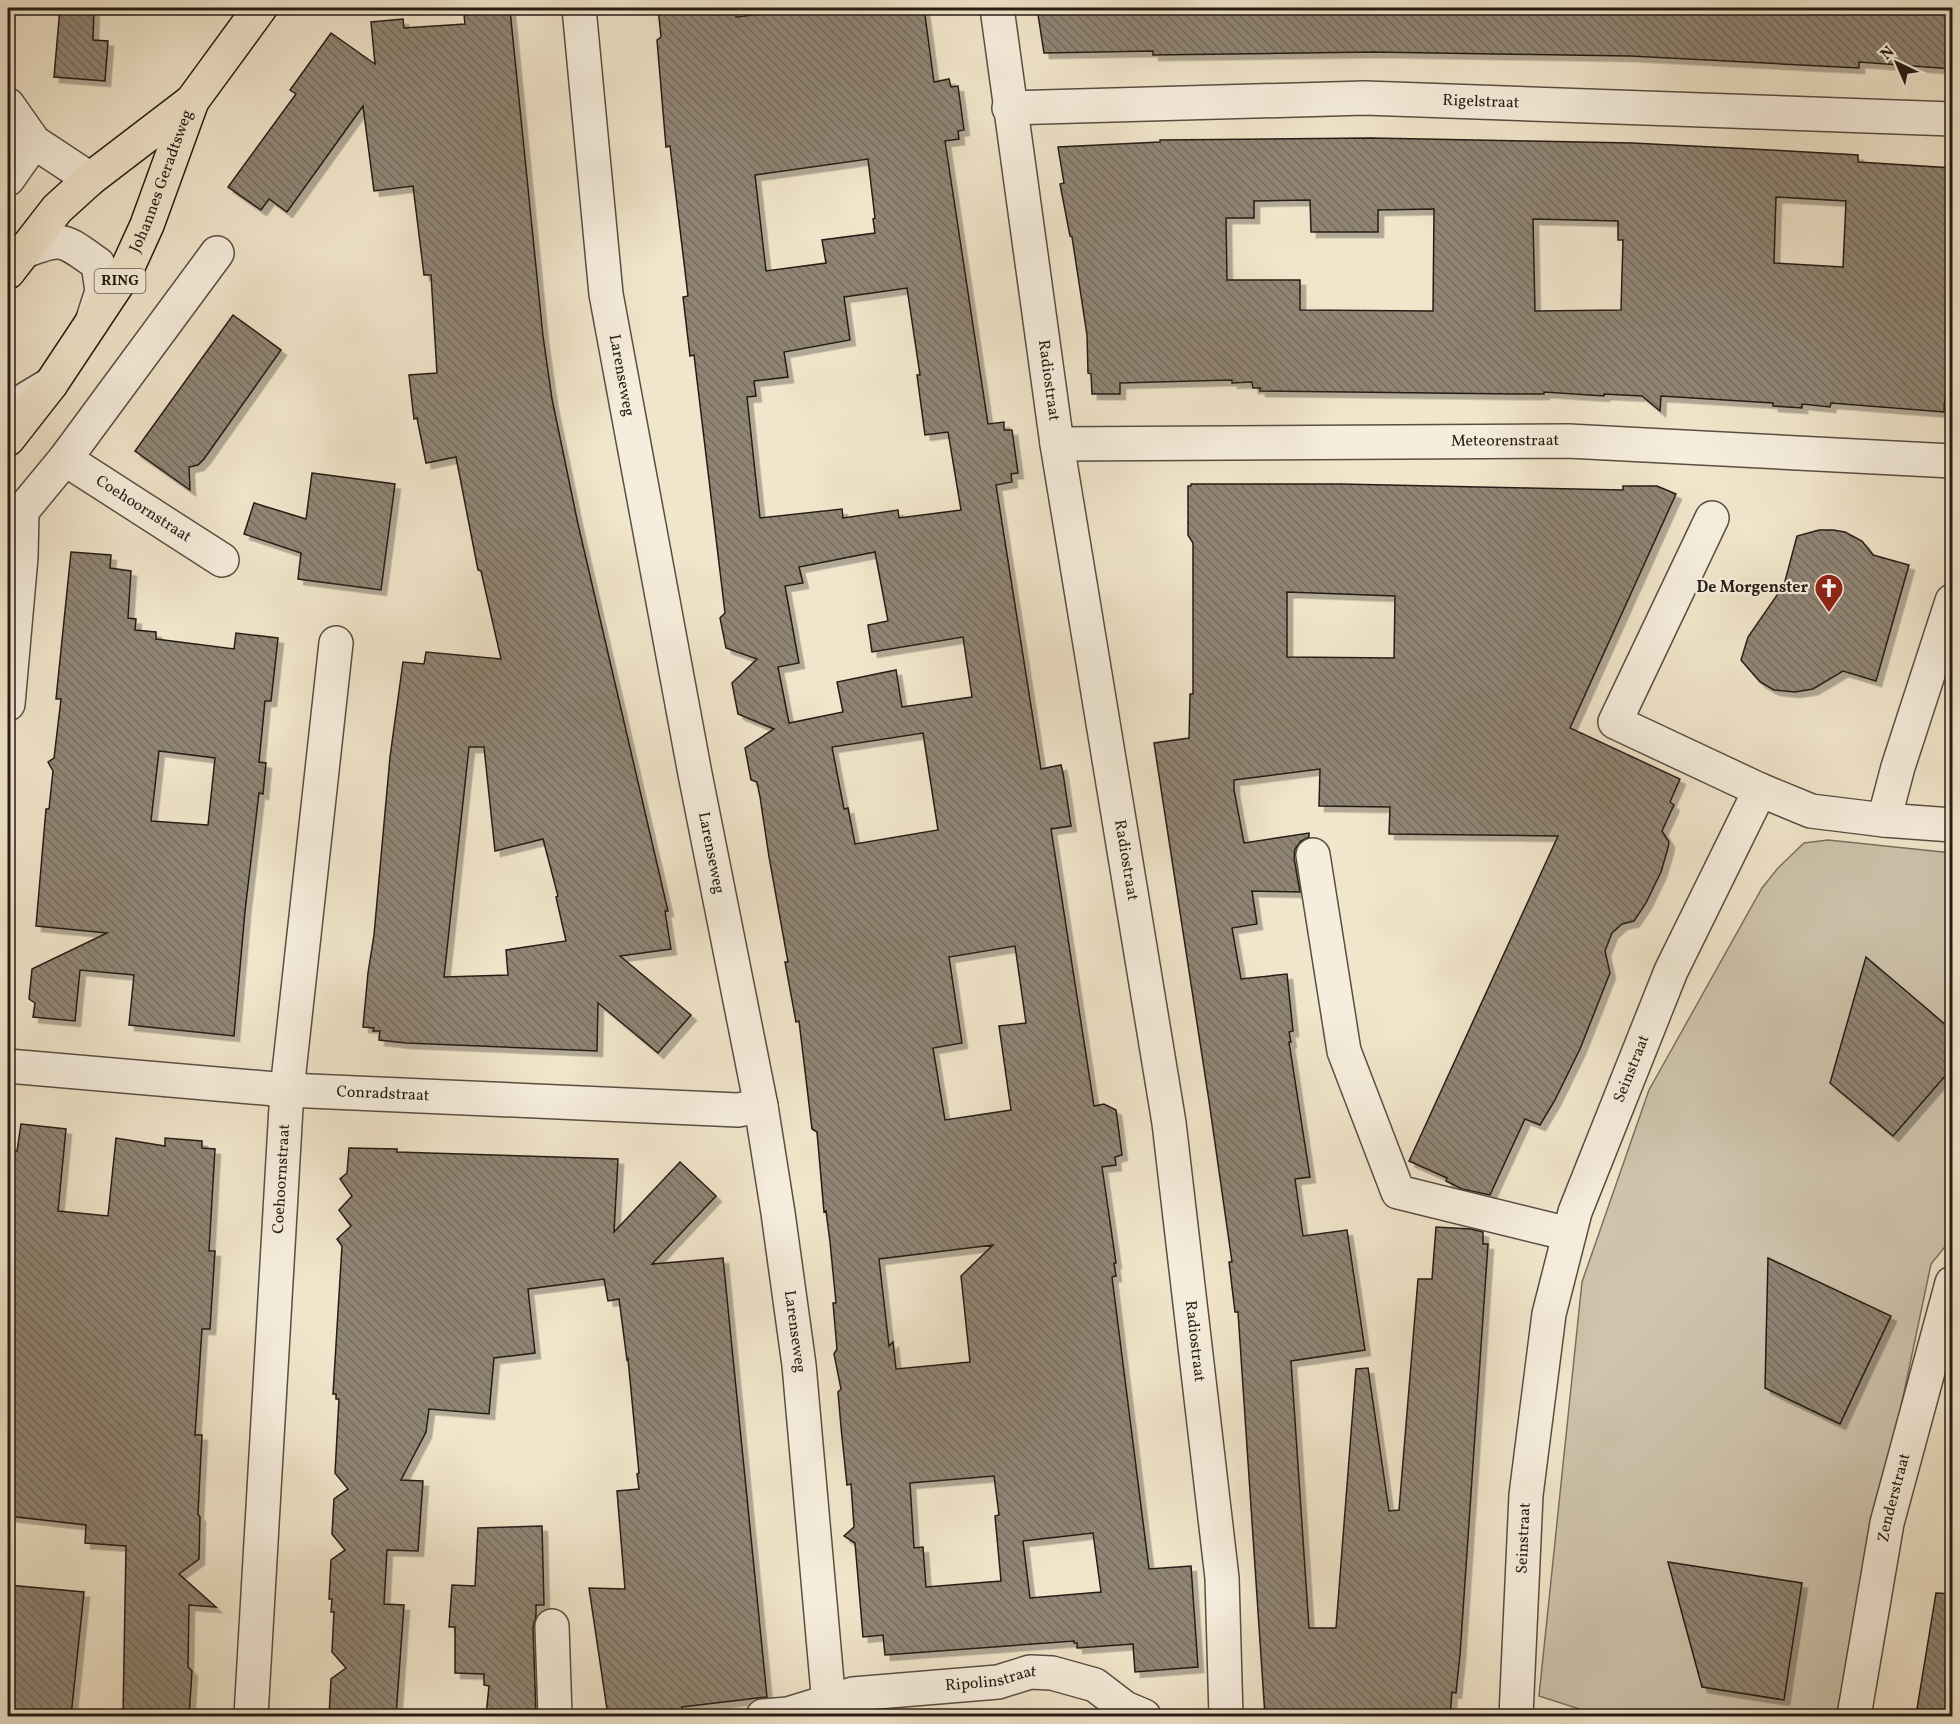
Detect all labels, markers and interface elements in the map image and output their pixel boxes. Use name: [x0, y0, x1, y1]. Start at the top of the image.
north arrow: [1867, 33, 1927, 93]
text: N: [1876, 41, 1900, 66]
street label: Rigelstraat: [1442, 90, 1520, 115]
street label: Johannes Geradtsweg: [125, 107, 199, 256]
road number: RING: [94, 269, 146, 293]
street label: Larenseweg: [603, 332, 639, 418]
street label: Radiostraat: [1032, 338, 1065, 423]
street label: Meteorenstraat: [1451, 430, 1560, 453]
street label: Coehoornstraat: [91, 470, 196, 549]
church icon: De Morgenster: [1813, 572, 1845, 614]
place label: De Morgenster: [1697, 577, 1808, 599]
street label: Larenseweg: [692, 810, 730, 896]
street label: Radiostraat: [1108, 818, 1143, 903]
street label: Seinstraat: [1609, 1031, 1656, 1106]
street label: Conradstraat: [336, 1081, 430, 1107]
street label: Coehoornstraat: [268, 1123, 296, 1234]
street label: Larenseweg: [778, 1289, 811, 1374]
street label: Radiostraat: [1179, 1299, 1210, 1384]
street label: Zenderstraat: [1873, 1450, 1916, 1544]
street label: Seinstraat: [1511, 1502, 1537, 1574]
street label: Ripolinstraat: [944, 1661, 1037, 1697]

